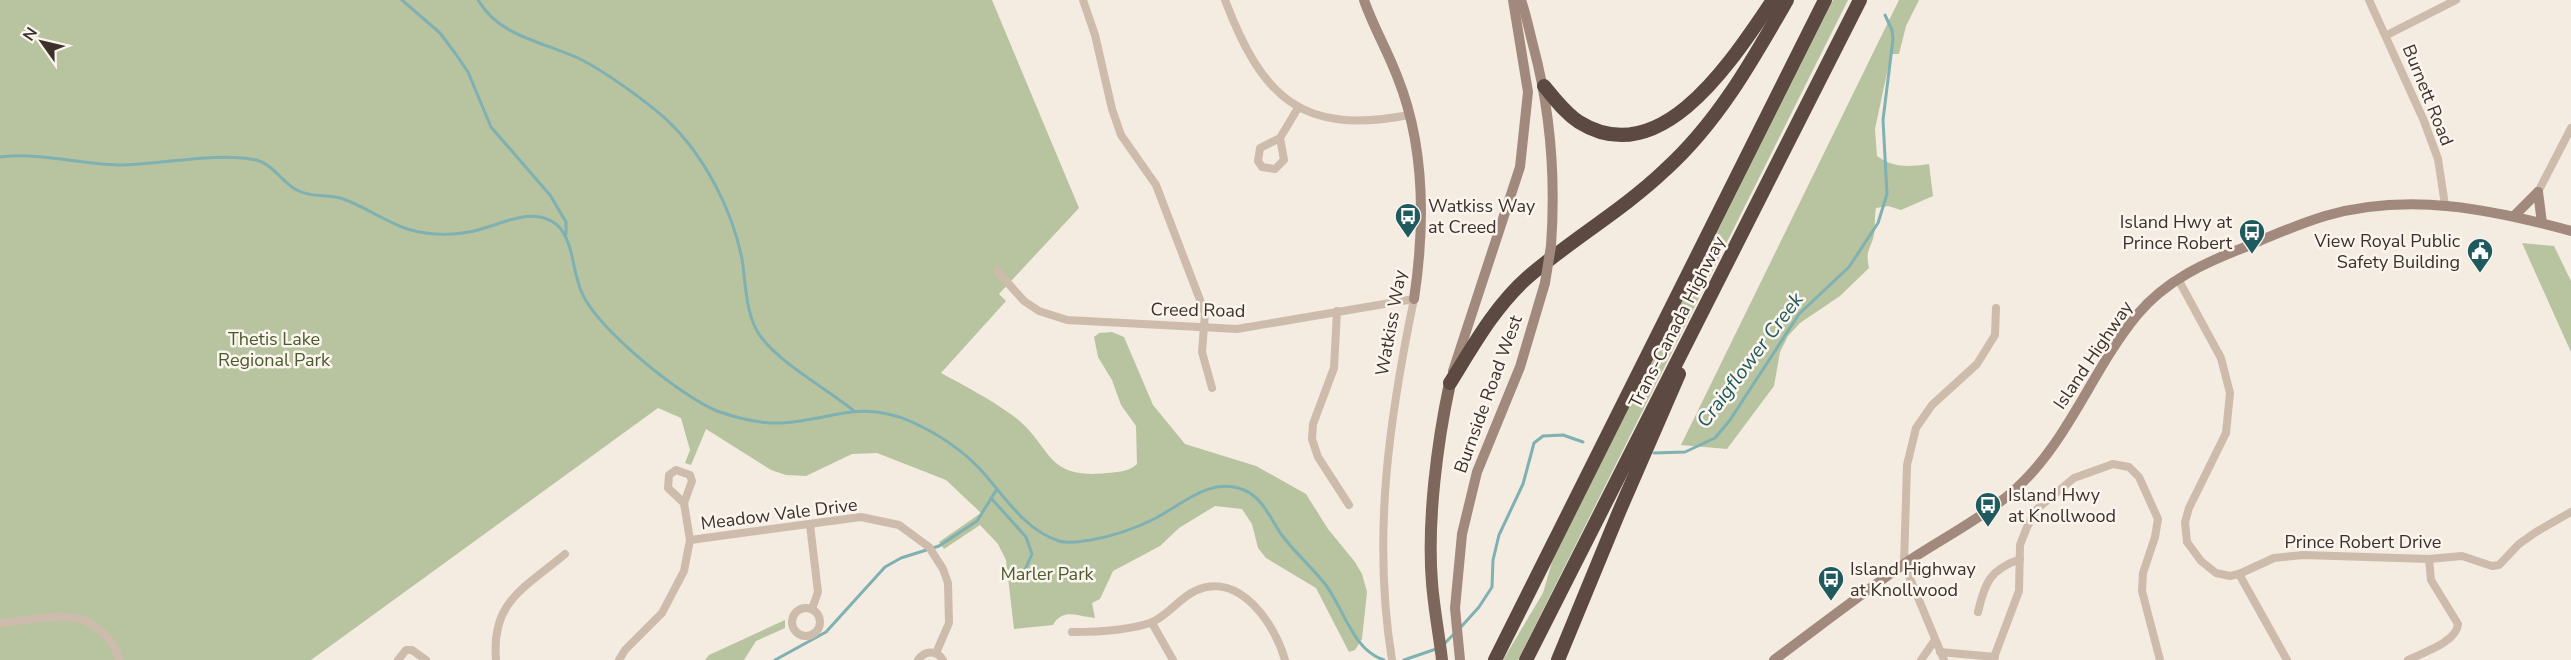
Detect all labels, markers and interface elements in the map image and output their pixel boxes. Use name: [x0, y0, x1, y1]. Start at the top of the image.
north arrow: [12, 12, 72, 72]
text: N: [18, 23, 43, 45]
street label: Burnett Road: [2397, 41, 2459, 149]
place label: Watkiss Way at Creed: [1428, 194, 1536, 239]
bus stop icon: Watkiss Way at Creed: [1393, 201, 1423, 239]
place label: Island Hwy at Prince Robert: [2120, 210, 2233, 255]
bus stop icon: Island Hwy at Prince Robert: [2237, 217, 2267, 255]
place label: View Royal Public Safety Building: [2313, 229, 2460, 274]
street label: Trans-Canada Highway: [1623, 231, 1731, 412]
public building icon: View Royal Public Safety Building: [2465, 236, 2495, 274]
street label: Watkiss Way: [1370, 267, 1412, 378]
water label: Craigflower Creek: [1690, 286, 1810, 433]
street label: Island Highway: [2048, 296, 2139, 414]
street label: Creed Road: [1151, 297, 1245, 323]
street label: Burnside Road West: [1448, 311, 1528, 476]
park label: Thetis Lake Regional Park: [218, 327, 331, 372]
place label: Island Hwy at Knollwood: [2008, 483, 2116, 528]
bus stop icon: Island Hwy at Knollwood: [1973, 490, 2003, 528]
street label: Meadow Vale Drive: [699, 492, 859, 536]
street label: Prince Robert Drive: [2285, 530, 2441, 554]
place label: Island Highway at Knollwood: [1850, 557, 1976, 602]
park label: Marler Park: [1000, 562, 1095, 586]
bus stop icon: Island Highway at Knollwood: [1816, 564, 1846, 602]

